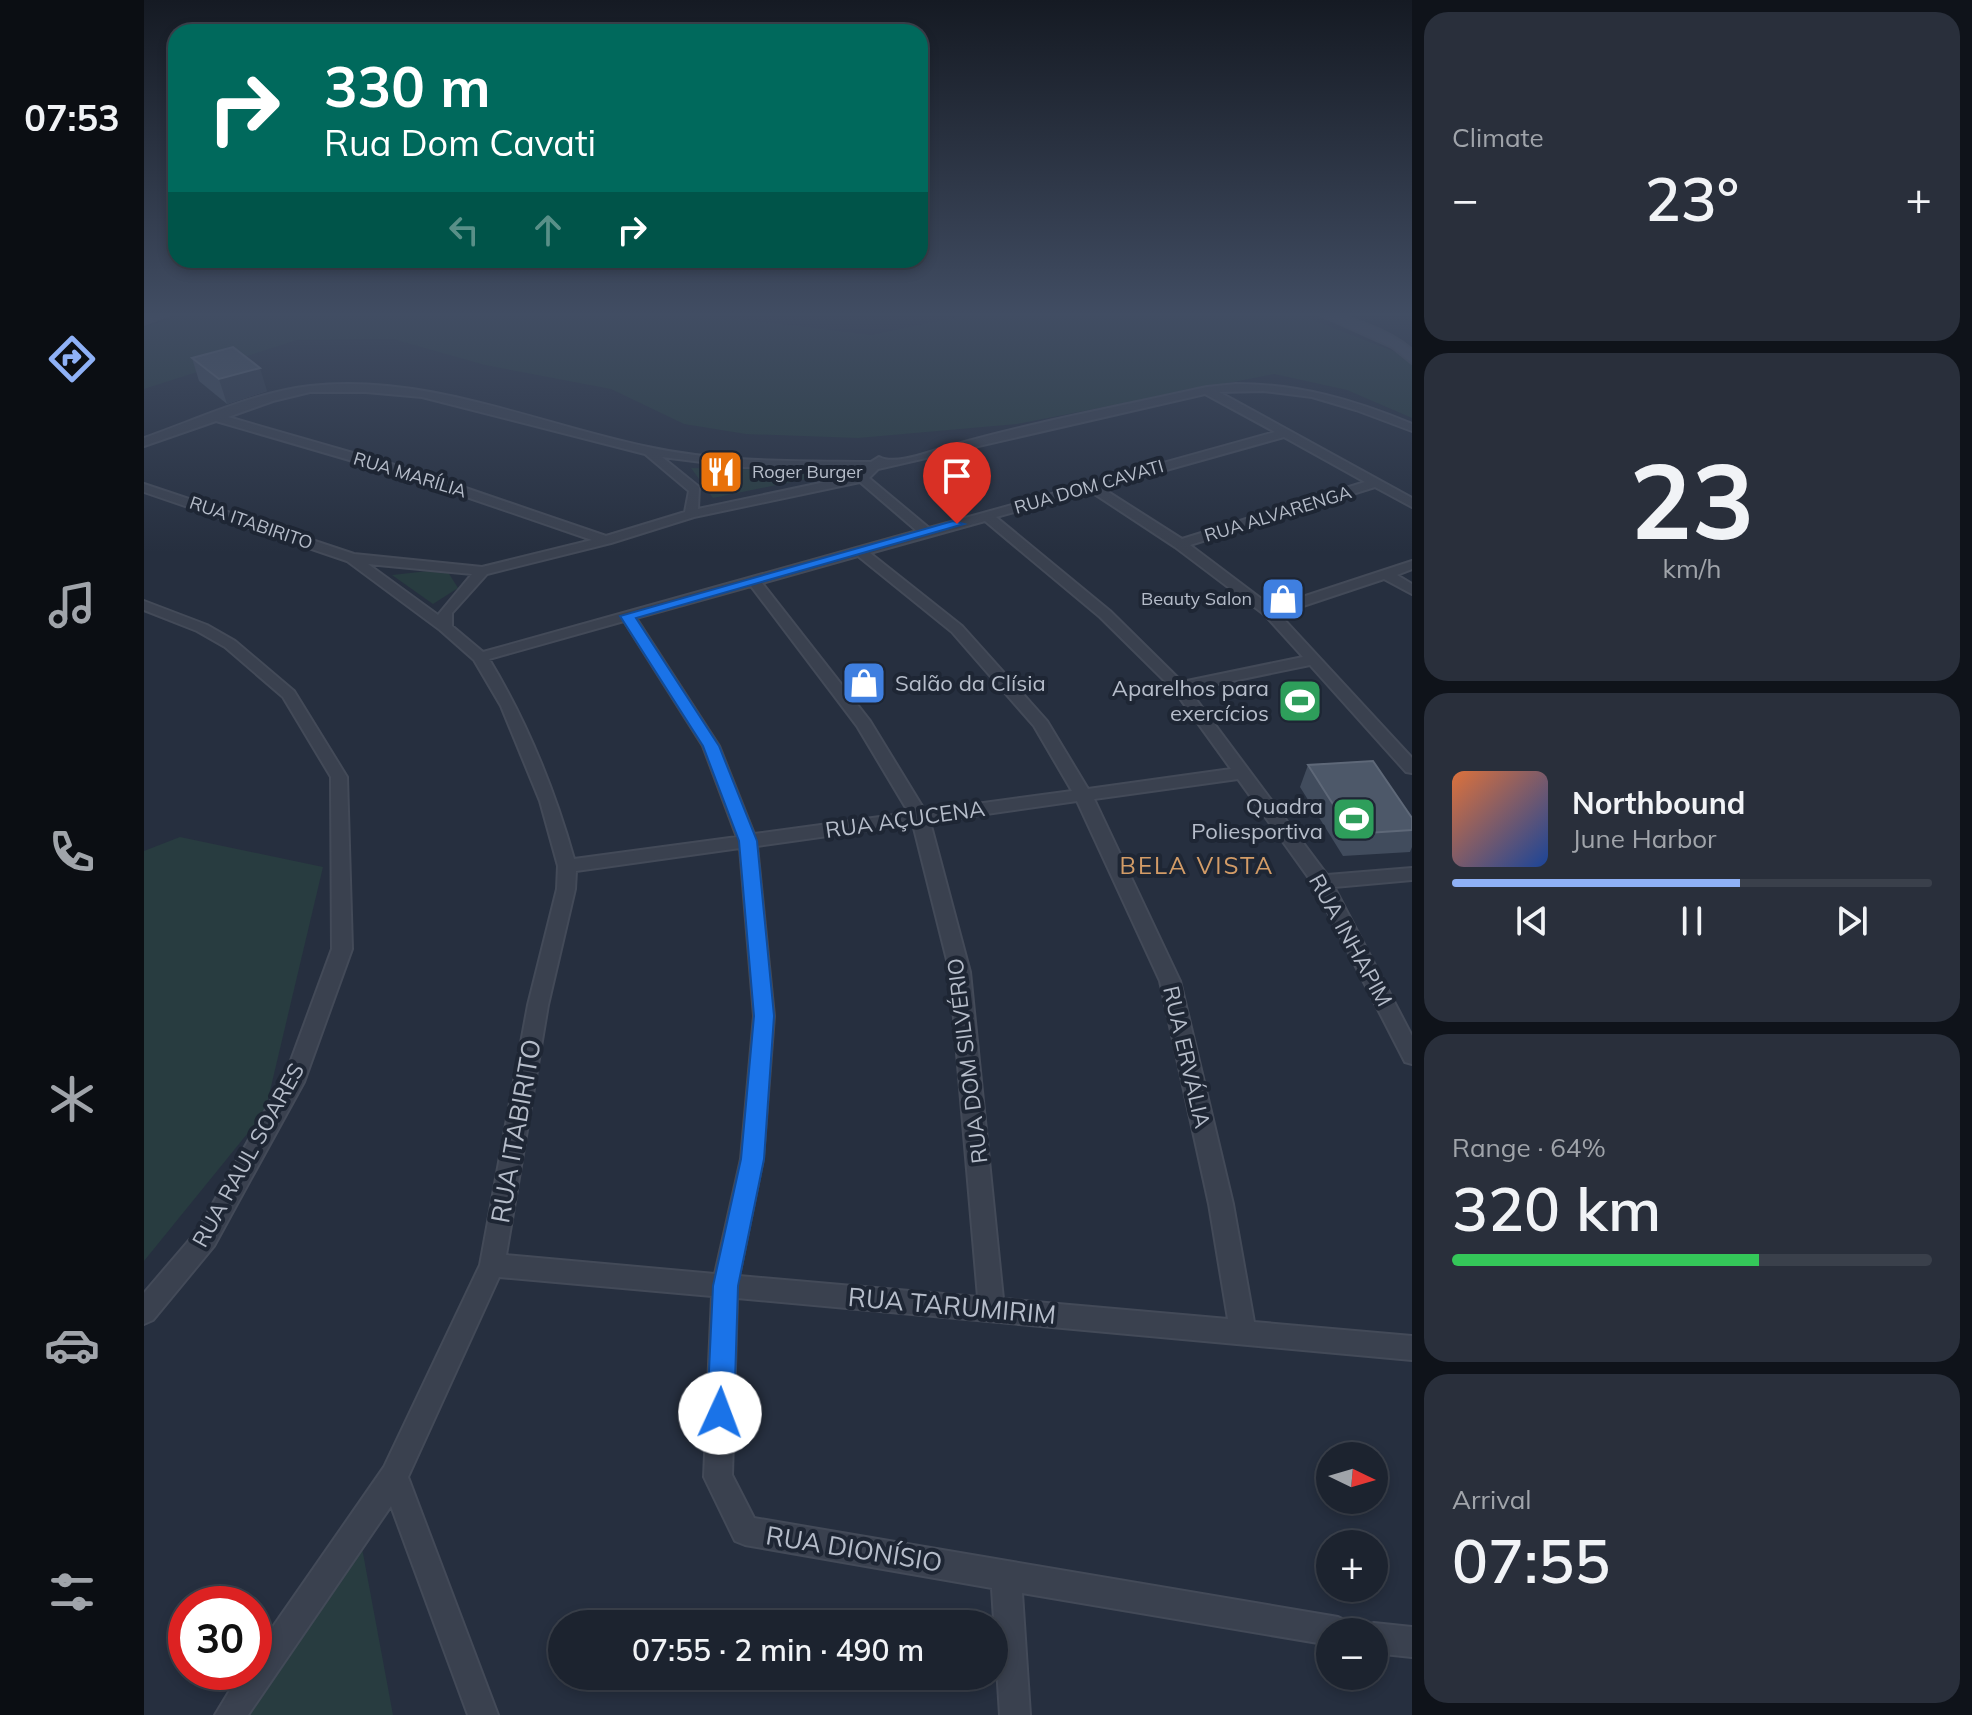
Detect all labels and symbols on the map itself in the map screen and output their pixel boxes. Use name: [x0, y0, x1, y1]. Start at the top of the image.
pin: [923, 442, 991, 524]
street label: RUA MARÍLIA: [351, 446, 469, 503]
restaurant icon: Roger Burger: [697, 448, 745, 496]
street label: RUA DOM CAVATI: [1012, 454, 1166, 519]
place label: Roger Burger: [752, 460, 863, 483]
street label: RUA ALVARENGA: [1202, 480, 1354, 547]
street label: RUA ITABIRITO: [187, 491, 316, 554]
shop icon: Beauty Salon: [1259, 575, 1307, 623]
place label: Beauty Salon: [1141, 587, 1252, 610]
shop icon: Salão da Clísia: [840, 659, 888, 707]
place label: Salão da Clísia: [895, 669, 1046, 697]
place label: Aparelhos para exercícios: [1112, 674, 1269, 727]
sports icon: Aparelhos para exercícios: [1276, 677, 1324, 725]
place label: Quadra Poliesportiva: [1191, 792, 1323, 845]
street label: RUA AÇUCENA: [823, 794, 987, 844]
sports icon: Quadra Poliesportiva: [1330, 795, 1378, 843]
district label: BELA VISTA: [1120, 850, 1274, 880]
street label: RUA INHAPIM: [1303, 869, 1399, 1011]
street label: RUA DOM SILVÉRIO: [941, 957, 993, 1165]
street label: RUA ERVÁLIA: [1157, 983, 1217, 1131]
street label: RUA ITABIRITO: [483, 1036, 548, 1225]
street label: RUA RAUL SOARES: [186, 1058, 310, 1252]
street label: RUA TARUMIRIM: [847, 1280, 1057, 1331]
position arrow: [678, 1371, 762, 1455]
north arrow: [1316, 1442, 1388, 1514]
street label: RUA DIONÍSIO: [764, 1518, 945, 1579]
speed limit sign: 30: [168, 1586, 272, 1690]

